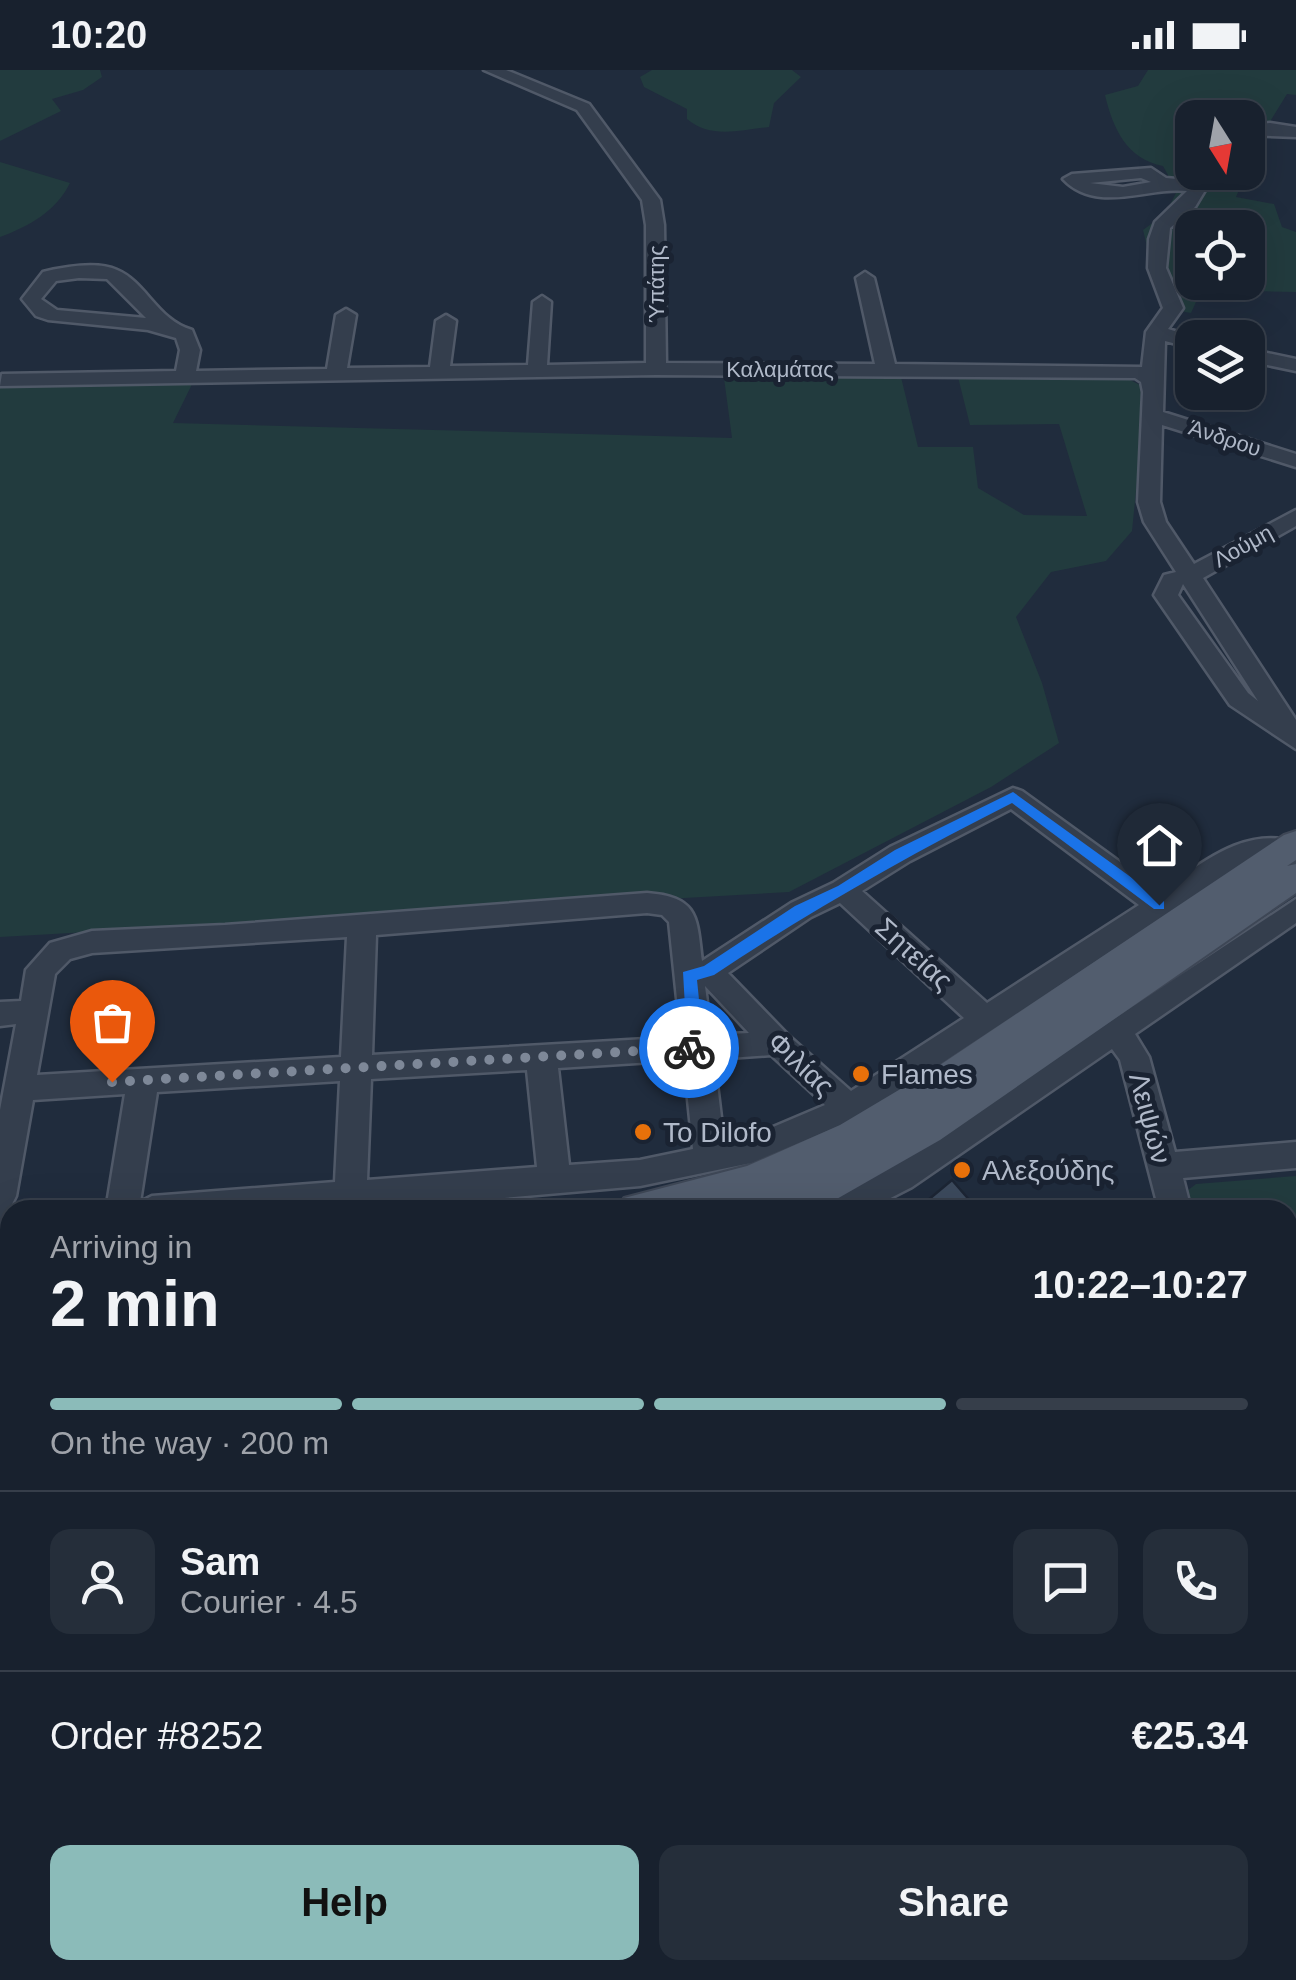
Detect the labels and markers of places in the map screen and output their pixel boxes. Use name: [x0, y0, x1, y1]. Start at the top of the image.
pin: [1117, 803, 1202, 906]
pin: [70, 980, 155, 1083]
place label: Flames: [881, 1059, 973, 1090]
marker: Flames: [850, 1063, 872, 1085]
place label: To Dilofo: [663, 1117, 772, 1148]
marker: To Dilofo: [632, 1121, 654, 1143]
place label: Αλεξούδης: [982, 1155, 1114, 1186]
marker: Αλεξούδης: [951, 1159, 973, 1181]

